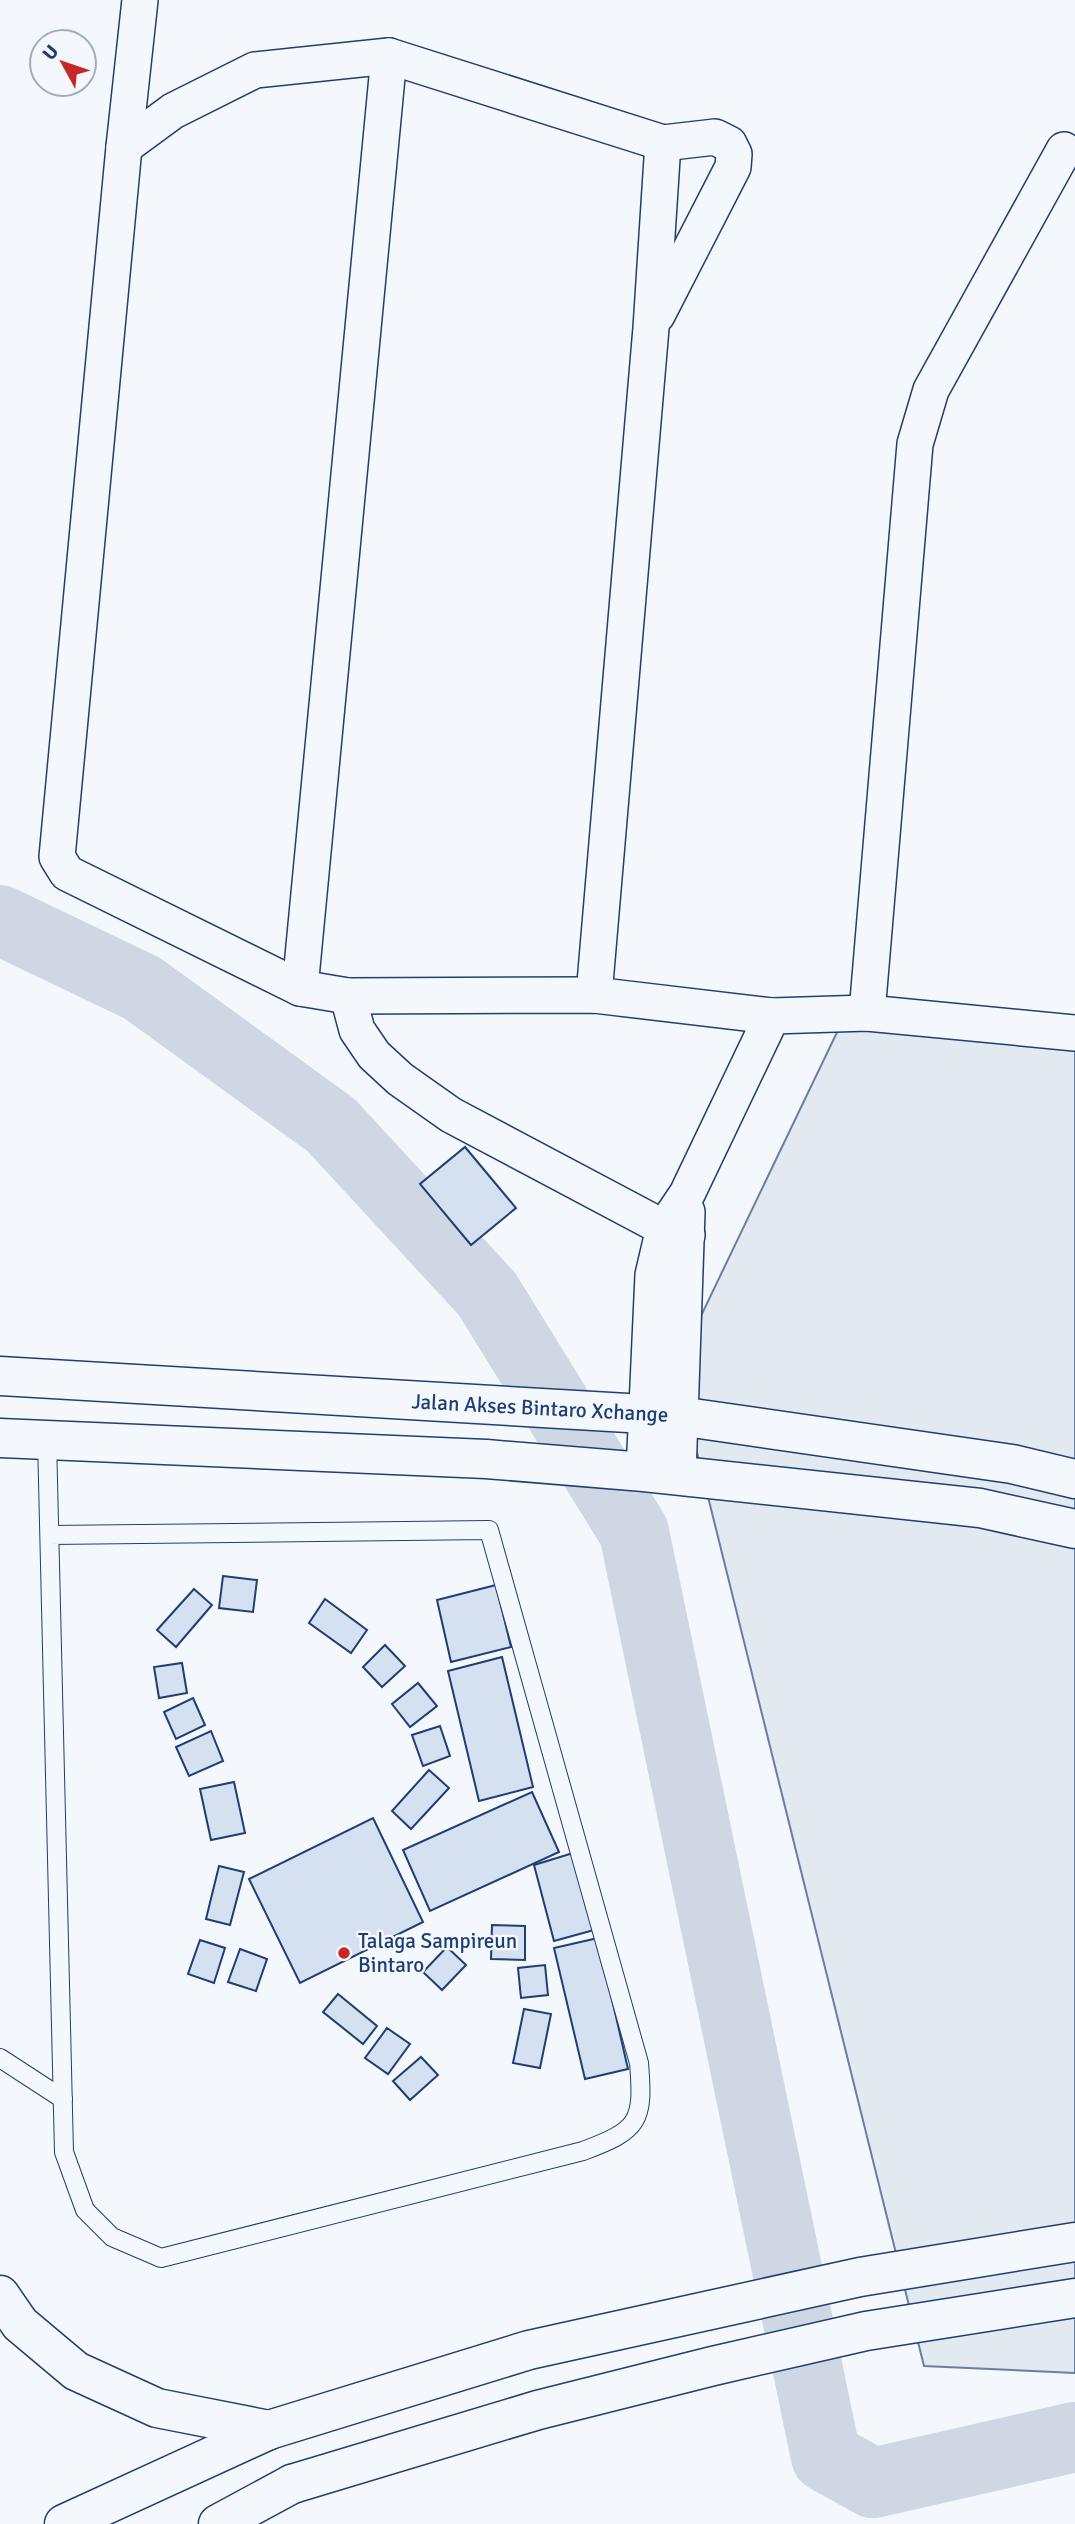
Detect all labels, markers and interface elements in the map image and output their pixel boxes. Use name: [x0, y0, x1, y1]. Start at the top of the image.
north arrow: [28, 28, 98, 98]
text: U: [37, 40, 64, 65]
street label: Jalan Akses Bintaro Xchange: [411, 1388, 669, 1428]
place label: Talaga Sampireun Bintaro: [358, 1928, 517, 1978]
marker: Talaga Sampireun Bintaro: [336, 1945, 352, 1961]

